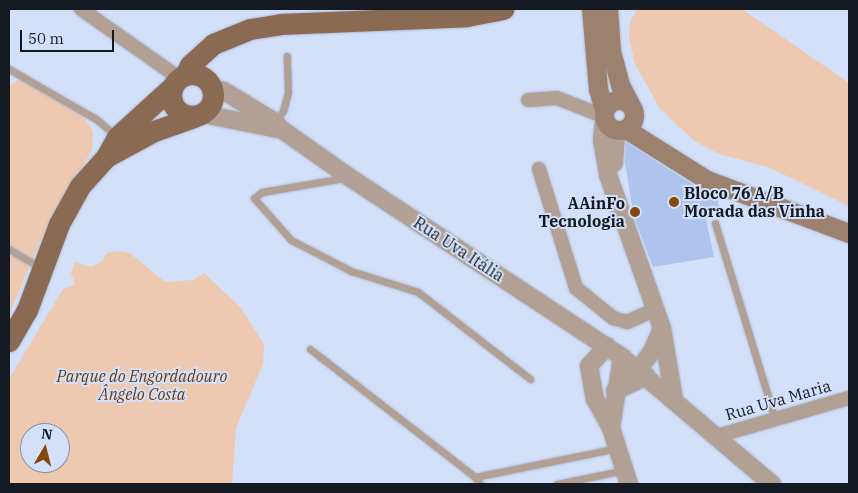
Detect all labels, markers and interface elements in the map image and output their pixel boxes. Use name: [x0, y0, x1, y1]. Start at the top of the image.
scale bar: [22, 20, 116, 52]
text: 50 m: [28, 29, 64, 48]
place label: Bloco 76 A/B Morada das Vinha: [684, 183, 825, 221]
place label: AAinFo Tecnologia: [539, 193, 625, 231]
marker: Bloco 76 A/B Morada das Vinha: [668, 196, 680, 208]
marker: AAinFo Tecnologia: [629, 206, 641, 218]
street label: Rua Uva Itália: [410, 213, 508, 285]
park label: Parque do Engordadouro Ângelo Costa: [57, 366, 227, 404]
street label: Rua Uva Maria: [723, 376, 833, 424]
north arrow: [20, 423, 70, 473]
text: N: [40, 424, 54, 444]

